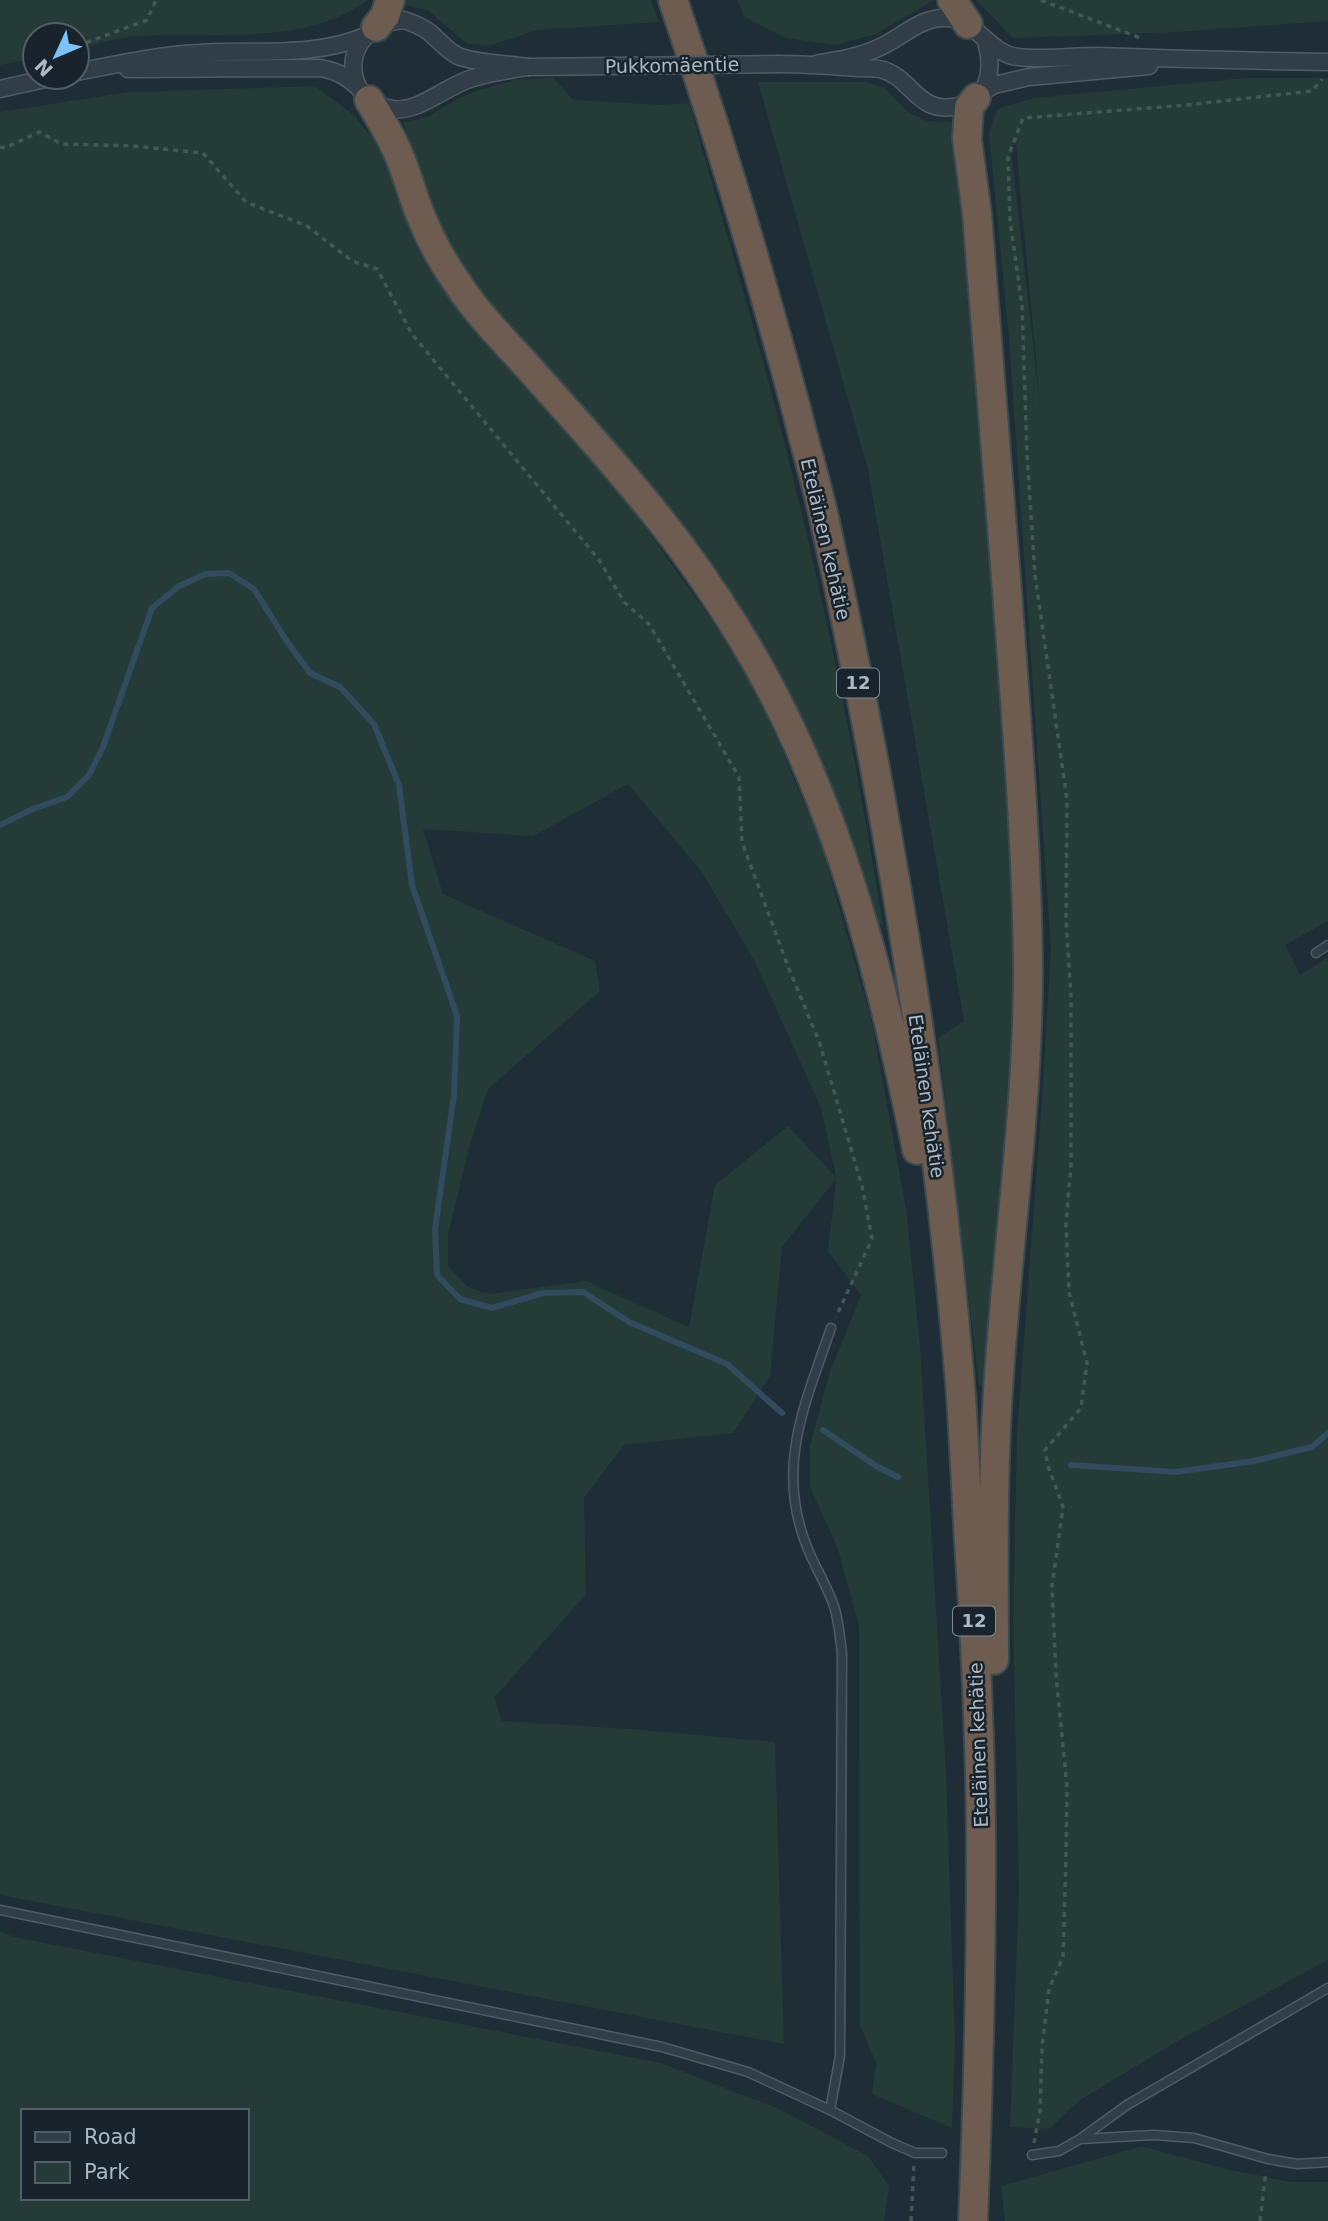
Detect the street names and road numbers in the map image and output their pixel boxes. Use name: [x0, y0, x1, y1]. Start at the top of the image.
street label: Pukkomäentie: [605, 53, 739, 77]
street label: Eteläinen kehätie: [797, 456, 855, 622]
road number: 12: [837, 668, 879, 698]
street label: Eteläinen kehätie: [905, 1013, 949, 1179]
road number: 12: [953, 1606, 995, 1636]
street label: Eteläinen kehätie: [964, 1662, 992, 1828]

